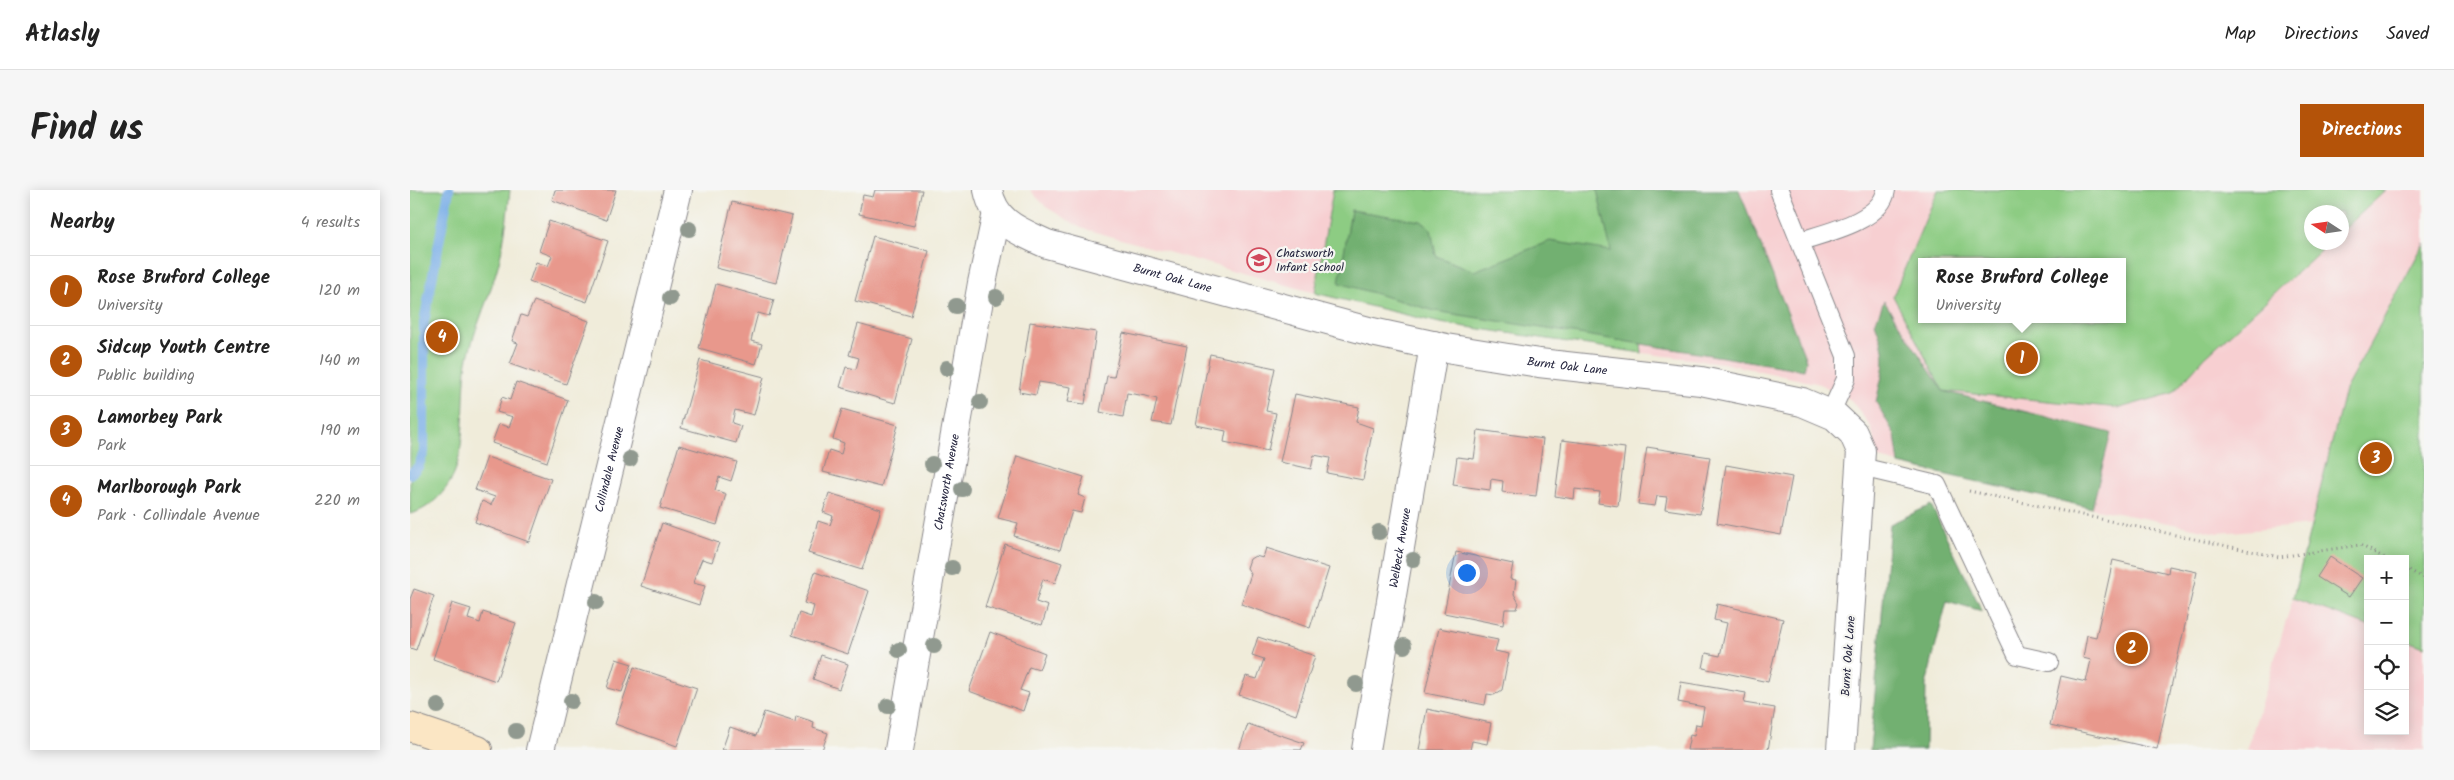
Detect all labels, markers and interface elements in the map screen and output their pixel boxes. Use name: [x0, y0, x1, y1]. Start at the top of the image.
text: Atlasly: [25, 15, 100, 54]
text: Map: [2224, 20, 2256, 49]
text: Directions: [2284, 20, 2358, 49]
text: Saved: [2386, 20, 2429, 49]
text: Find us: [30, 102, 143, 158]
button: Directions: [2300, 104, 2424, 157]
north arrow: [2304, 205, 2349, 250]
text: Nearby: [50, 206, 115, 239]
text: 4 results: [301, 210, 360, 235]
place label: Chatsworth Infant School: [1276, 244, 1344, 277]
school or university icon: Chatsworth Infant School: [1246, 247, 1272, 273]
popup: [1918, 258, 2126, 323]
street label: Burnt Oak Lane: [1131, 259, 1214, 298]
text: Rose Bruford College: [97, 263, 270, 293]
text: Rose Bruford College: [1935, 263, 2109, 293]
text: 1: [64, 278, 68, 303]
text: 120 m: [319, 278, 360, 303]
text: University: [97, 293, 162, 318]
text: University: [1935, 293, 2001, 318]
pin: 4: [426, 318, 458, 356]
text: Sidcup Youth Centre: [97, 333, 270, 363]
pin: 1: [2006, 339, 2038, 377]
text: 2: [61, 348, 71, 373]
text: 140 m: [319, 348, 360, 373]
street label: Burnt Oak Lane: [1525, 352, 1609, 381]
text: Public building: [97, 363, 195, 388]
text: Lamorbey Park: [97, 403, 222, 433]
text: 3: [62, 418, 70, 443]
text: 190 m: [320, 418, 360, 443]
street label: Collindale Avenue: [590, 424, 630, 515]
street label: Chatsworth Avenue: [929, 432, 965, 532]
text: Park: [97, 433, 126, 458]
pin: 3: [2360, 439, 2392, 477]
text: Marlborough Park: [97, 473, 241, 503]
text: 4: [62, 488, 70, 513]
text: 220 m: [314, 488, 360, 513]
text: Park · Collindale Avenue: [97, 503, 260, 528]
street label: Welbeck Avenue: [1384, 506, 1417, 589]
map controls: [2364, 555, 2409, 735]
button: +: [2364, 555, 2409, 600]
your location: [1454, 560, 1480, 586]
button: −: [2364, 600, 2409, 645]
street label: Burnt Oak Lane: [1836, 615, 1861, 697]
pin: 2: [2116, 629, 2148, 667]
button: locate: [2364, 645, 2409, 690]
button: layers: [2364, 690, 2409, 735]

